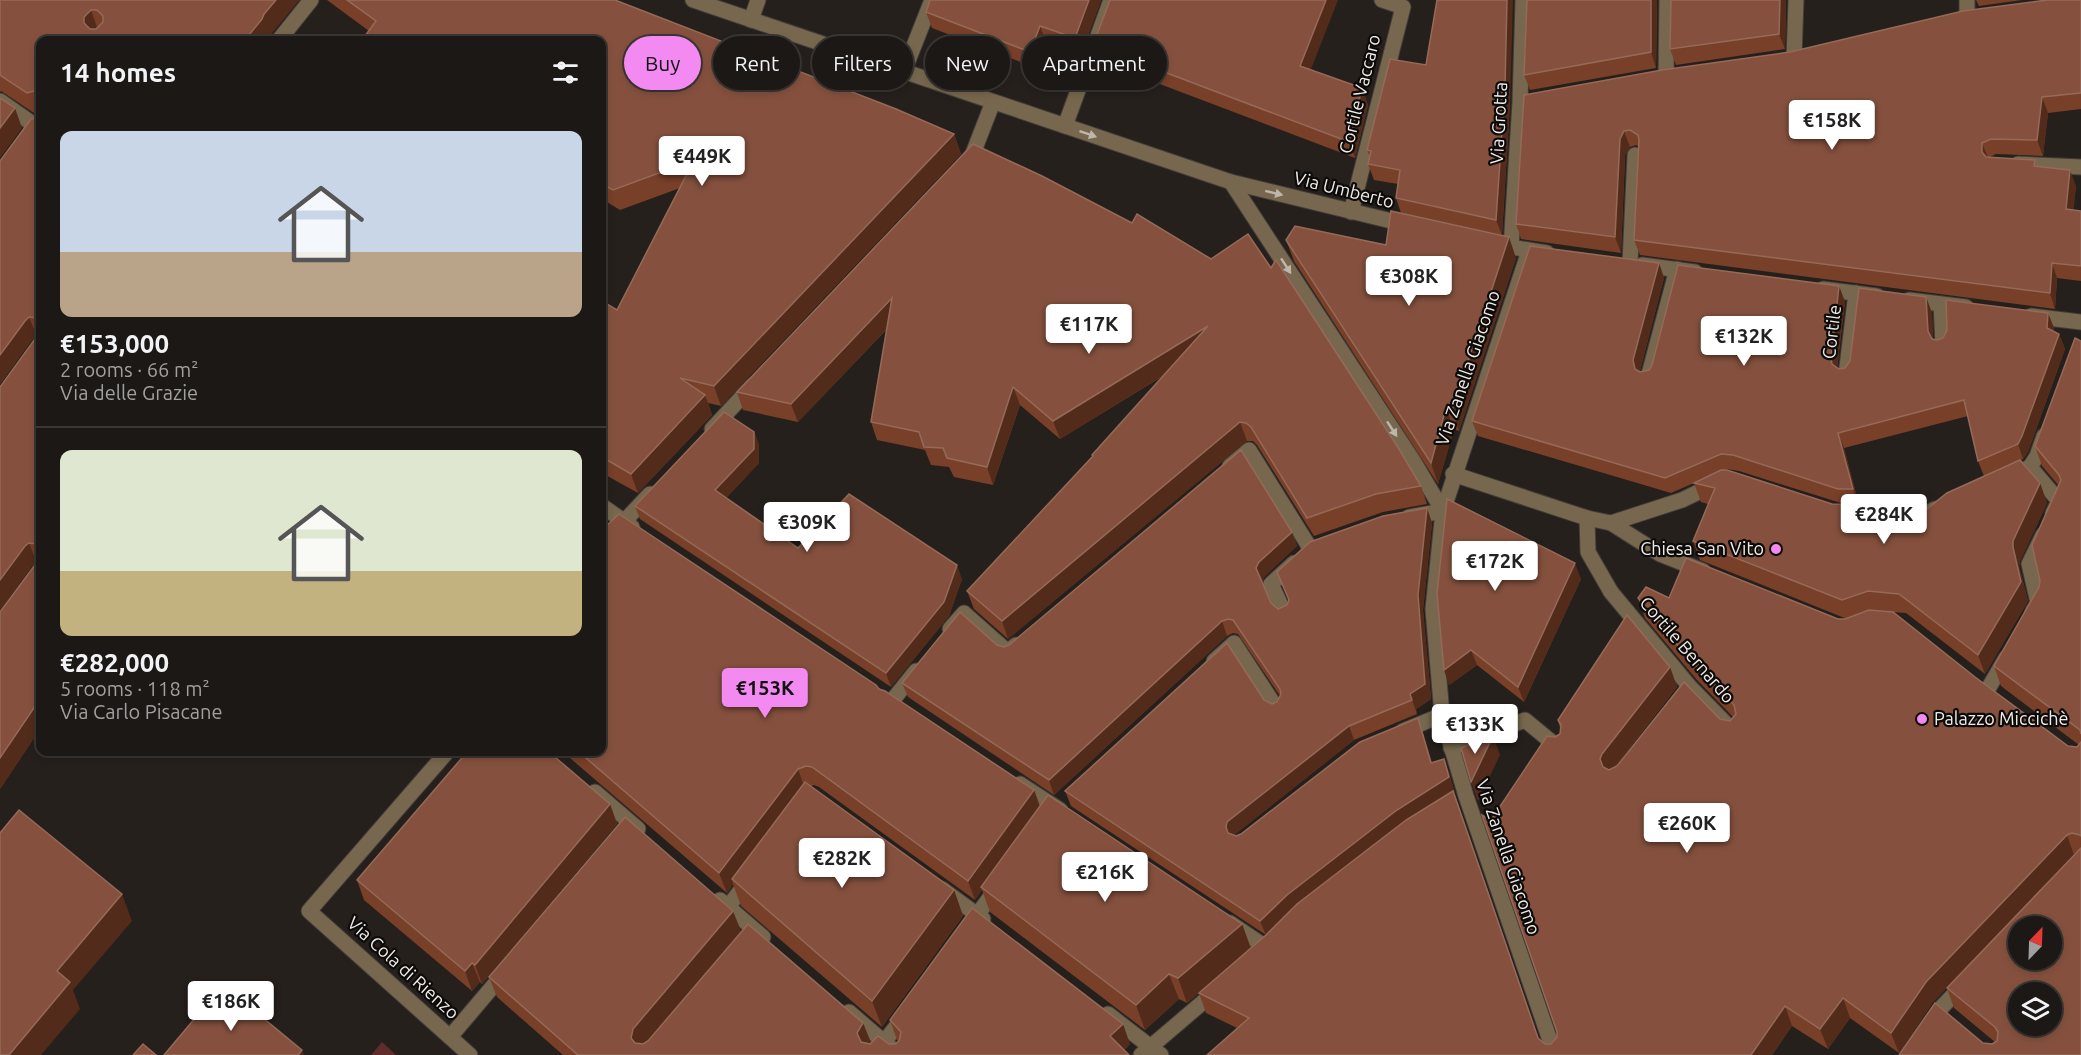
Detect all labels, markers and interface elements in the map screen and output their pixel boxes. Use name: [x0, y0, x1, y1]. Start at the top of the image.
street label: Cortile Vaccaro: [1335, 32, 1384, 155]
chip: Buy: [624, 36, 701, 90]
chip: Rent: [713, 36, 800, 90]
chip: Filters: [812, 36, 913, 90]
chip: New: [925, 36, 1010, 90]
chip: Apartment: [1022, 36, 1167, 90]
icon: filters: [549, 56, 582, 89]
text: 14 homes: [60, 58, 176, 87]
street label: Via Grotta: [1486, 81, 1510, 165]
pin: €158K: [1790, 100, 1874, 151]
text: €158K: [1803, 108, 1861, 131]
one-way arrow: [1079, 129, 1097, 139]
pin: €449K: [660, 136, 744, 187]
text: €449K: [673, 144, 731, 167]
street label: Via Umberto: [1292, 167, 1396, 211]
icon: home: [267, 170, 375, 278]
one-way arrow: [1265, 188, 1283, 198]
pin: €308K: [1367, 256, 1451, 307]
one-way arrow: [1280, 258, 1291, 274]
text: €308K: [1380, 264, 1438, 287]
street label: Via Zanella Giacomo: [1431, 287, 1503, 448]
pin: €117K: [1047, 304, 1131, 355]
street label: Cortile: [1818, 304, 1844, 360]
text: €117K: [1060, 312, 1118, 335]
pin: €132K: [1702, 316, 1786, 367]
text: €132K: [1715, 324, 1773, 347]
text: €153,000: [60, 329, 169, 358]
text: 2 rooms · 66 m²: [60, 358, 198, 381]
text: Via delle Grazie: [60, 381, 198, 404]
one-way arrow: [1387, 421, 1398, 437]
icon: home: [267, 489, 375, 597]
pin: €284K: [1842, 494, 1926, 545]
pin: €309K: [765, 502, 849, 553]
text: €284K: [1855, 502, 1913, 525]
text: €309K: [778, 510, 836, 533]
place label: Chiesa San Vito: [1640, 538, 1764, 558]
pin: €172K: [1453, 541, 1537, 592]
marker: Chiesa San Vito: [1769, 542, 1783, 556]
text: €172K: [1466, 549, 1524, 572]
street label: Cortile Bernardo: [1636, 592, 1739, 707]
text: €282,000: [60, 648, 169, 677]
pin: €153K: [723, 668, 807, 719]
text: €153K: [736, 676, 794, 699]
text: 5 rooms · 118 m²: [60, 677, 210, 700]
text: Via Carlo Pisacane: [60, 700, 222, 723]
pin: €133K: [1433, 704, 1517, 755]
place label: Palazzo Miccichè: [1934, 708, 2069, 728]
text: €133K: [1446, 712, 1504, 735]
marker: Palazzo Miccichè: [1915, 712, 1929, 726]
street label: Via Zanella Giacomo: [1473, 776, 1545, 937]
pin: €260K: [1645, 803, 1729, 854]
text: €260K: [1658, 811, 1716, 834]
pin: €282K: [800, 838, 884, 889]
text: €282K: [813, 846, 871, 869]
pin: €216K: [1063, 852, 1147, 903]
text: €216K: [1076, 860, 1134, 883]
street label: Via Cola di Rienzo: [344, 912, 463, 1022]
north arrow: [2008, 916, 2062, 970]
map controls: [2008, 916, 2062, 1036]
pin: €186K: [189, 981, 273, 1032]
button: layers: [2008, 982, 2062, 1036]
text: €186K: [202, 989, 260, 1012]

